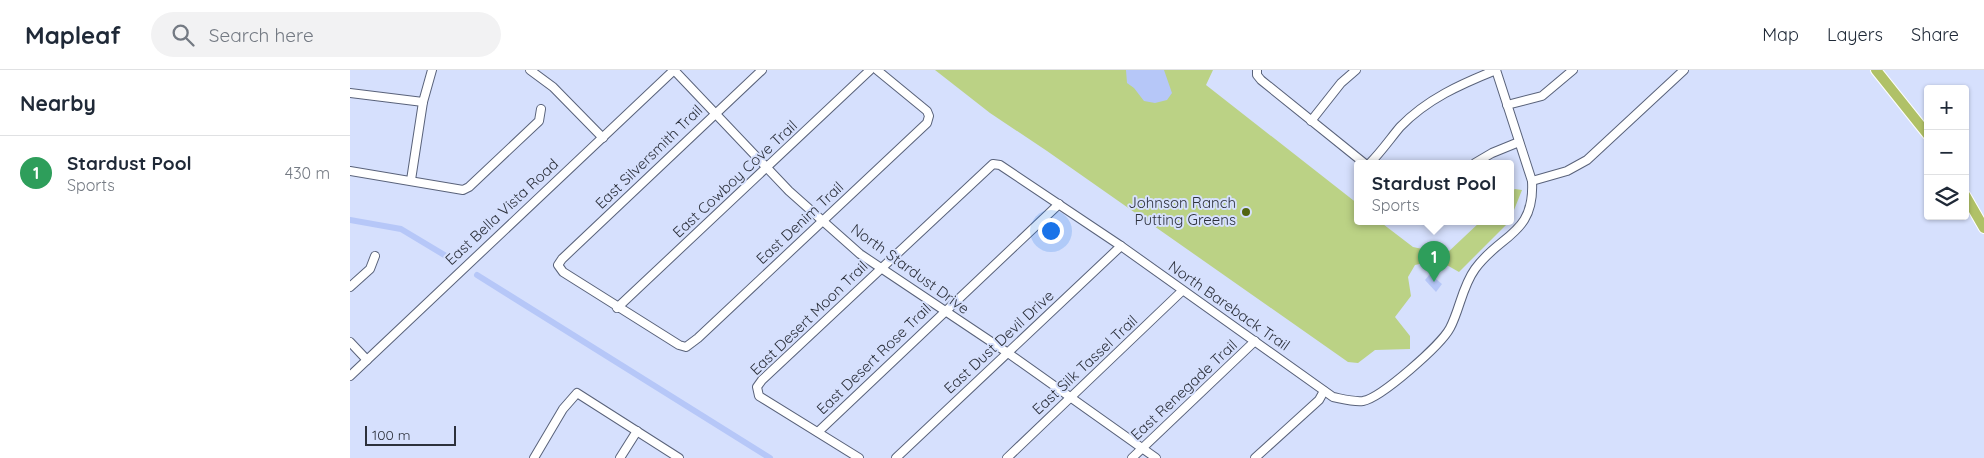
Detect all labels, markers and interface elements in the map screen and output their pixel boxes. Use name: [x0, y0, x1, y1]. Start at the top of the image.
search box: [151, 12, 501, 57]
text: Mapleaf: [25, 20, 121, 50]
icon: search: [169, 21, 197, 49]
text: Search here: [209, 23, 314, 47]
text: Map: [1762, 23, 1799, 46]
text: Layers: [1827, 23, 1883, 46]
text: Share: [1911, 23, 1959, 46]
map controls: [1924, 85, 1969, 220]
button: +: [1924, 85, 1969, 130]
text: Nearby: [20, 90, 96, 116]
street label: East Silversmith Trail: [591, 101, 706, 213]
street label: East Cowboy Cove Trail: [668, 116, 801, 241]
button: −: [1924, 130, 1969, 175]
text: Stardust Pool: [67, 151, 192, 175]
street label: East Bella Vista Road: [441, 154, 562, 269]
popup: [1354, 160, 1514, 225]
text: 1: [33, 163, 39, 183]
text: 430 m: [285, 163, 330, 183]
text: Stardust Pool: [1372, 171, 1496, 195]
text: Sports: [67, 175, 115, 195]
button: layers: [1924, 175, 1969, 220]
street label: East Denim Trail: [752, 177, 847, 268]
place label: Johnson Ranch Putting Greens: [1128, 193, 1236, 229]
text: Sports: [1372, 195, 1419, 215]
marker: Johnson Ranch Putting Greens: [1240, 206, 1252, 218]
your location: [1038, 218, 1064, 244]
street label: North Stardust Drive: [847, 219, 973, 318]
pin: 1: [1418, 241, 1450, 282]
street label: East Desert Moon Trail: [746, 256, 872, 379]
street label: North Bareback Trail: [1165, 257, 1294, 355]
street label: East Dust Devil Drive: [940, 286, 1058, 398]
street label: East Desert Rose Trail: [812, 299, 935, 418]
street label: East Silk Tassel Trail: [1028, 311, 1141, 418]
street label: East Renegade Trail: [1126, 335, 1241, 444]
scale bar: [365, 423, 456, 446]
text: 100 m: [372, 426, 410, 444]

